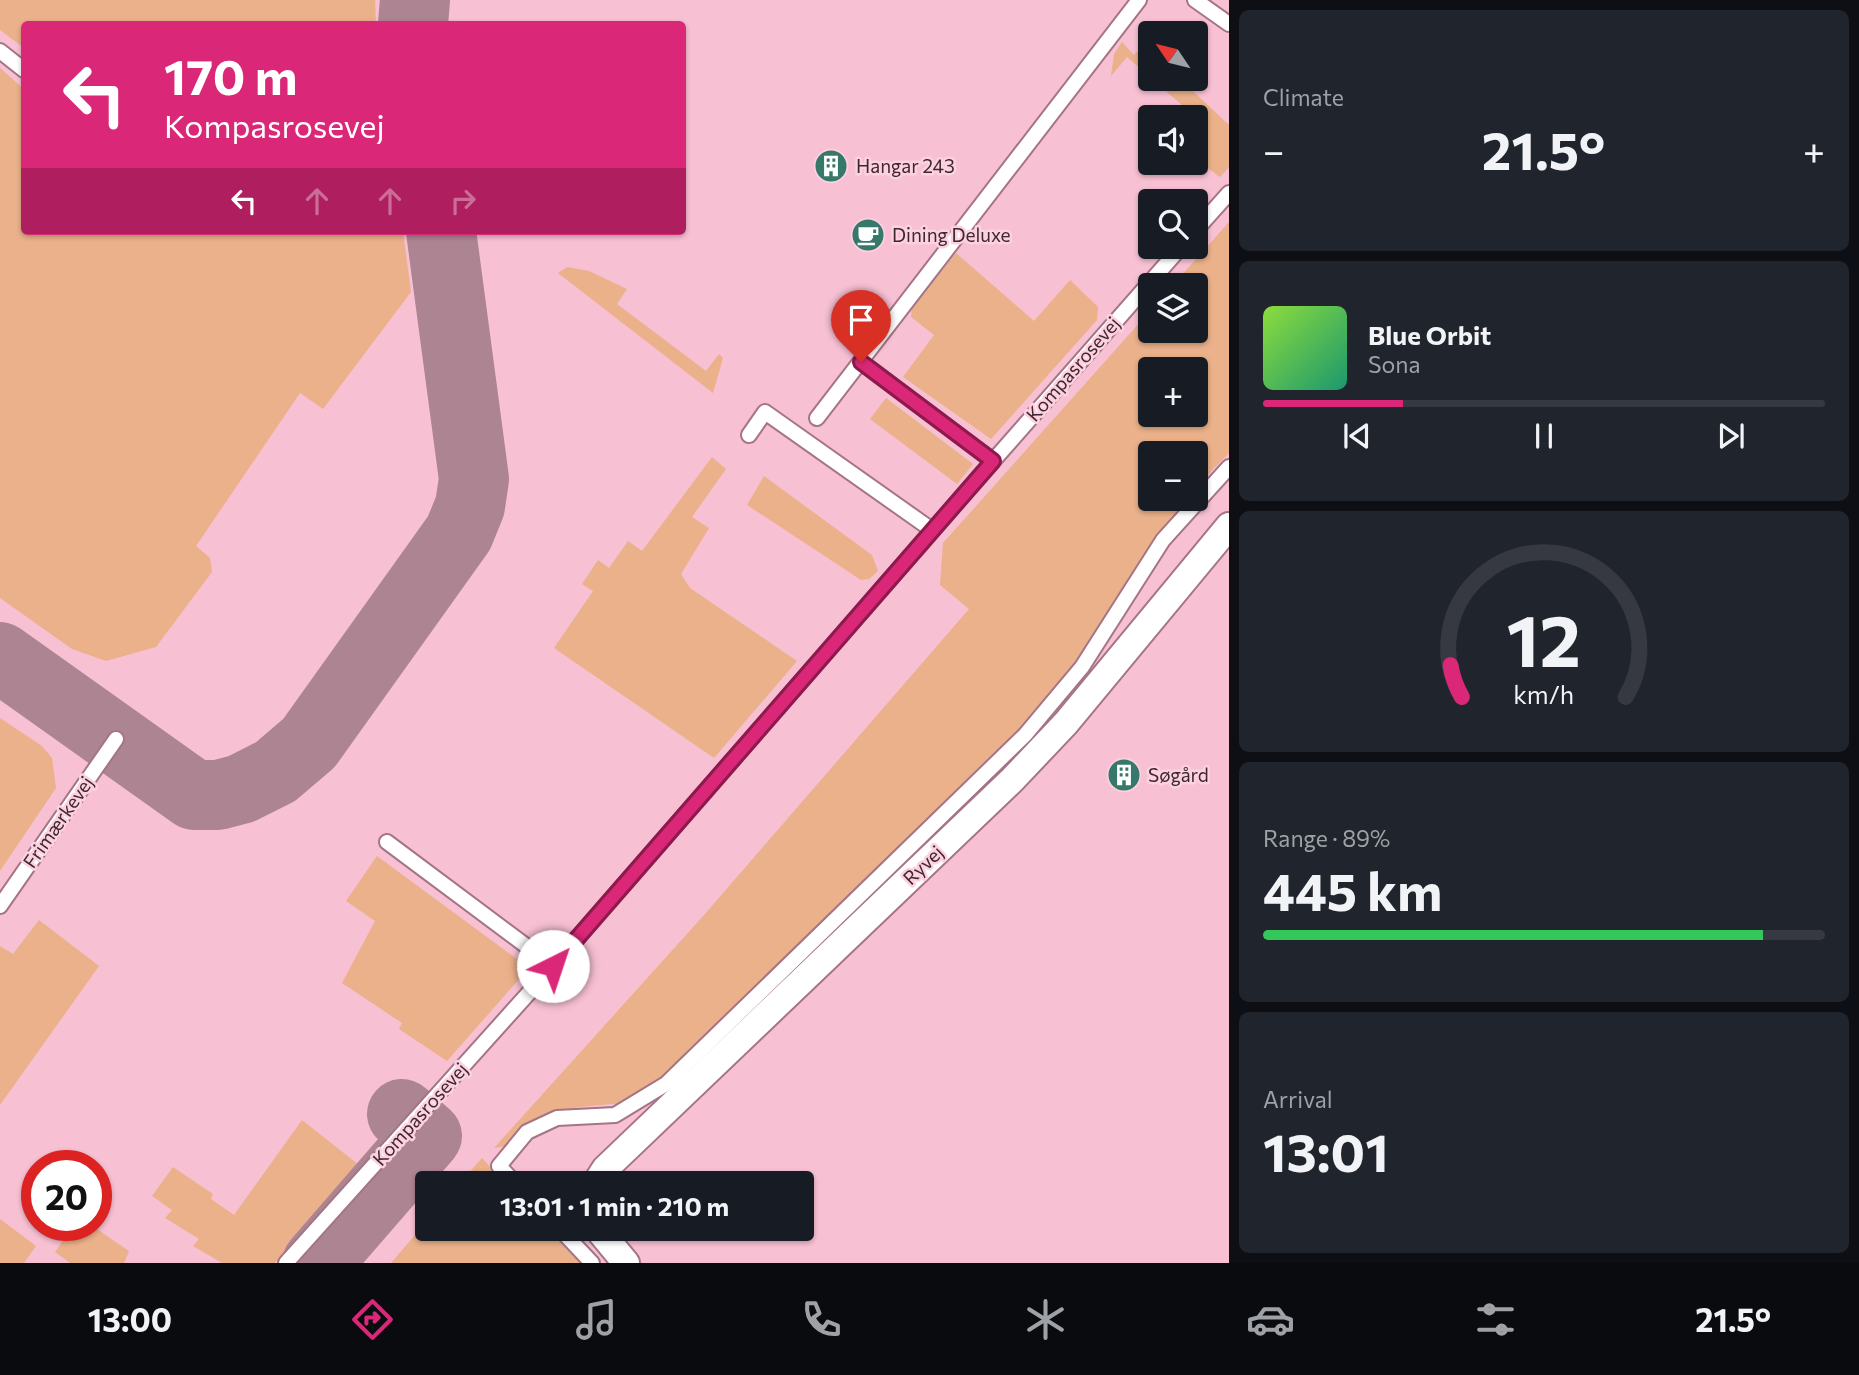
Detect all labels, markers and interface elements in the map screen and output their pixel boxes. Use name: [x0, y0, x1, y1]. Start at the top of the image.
north arrow: [1138, 21, 1208, 91]
map controls: [1138, 21, 1208, 511]
text: 170 m: [164, 45, 297, 105]
icon: left: [49, 49, 140, 140]
text: Climate: [1263, 83, 1344, 111]
text: Kompasrosevej: [164, 105, 385, 145]
button: sound: [1138, 105, 1208, 175]
text: 21.5°: [1482, 117, 1605, 181]
text: −: [1263, 126, 1285, 173]
text: +: [1803, 126, 1825, 173]
building icon: Hangar 243: [812, 147, 850, 185]
place label: Hangar 243: [856, 154, 955, 177]
icon: left: [225, 182, 263, 220]
icon: ahead: [298, 182, 336, 220]
icon: ahead: [371, 182, 409, 220]
icon: right: [444, 182, 482, 220]
button: search: [1138, 189, 1208, 259]
cafe icon: Dining Deluxe: [849, 216, 887, 254]
place label: Dining Deluxe: [892, 223, 1011, 246]
button: layers: [1138, 273, 1208, 343]
pin: [831, 290, 891, 362]
icon: arrive: [842, 301, 880, 339]
street label: Kompasrosevej: [1021, 312, 1124, 426]
text: Blue Orbit: [1368, 319, 1491, 350]
text: Sona: [1368, 350, 1420, 378]
button: +: [1138, 357, 1208, 427]
icon: previous: [1338, 417, 1376, 455]
icon: pause: [1525, 417, 1563, 455]
icon: next: [1712, 417, 1750, 455]
button: −: [1138, 441, 1208, 511]
text: 12: [1507, 594, 1581, 683]
text: km/h: [1514, 679, 1574, 709]
building icon: Søgård: [1105, 756, 1143, 794]
place label: Søgård: [1148, 763, 1209, 786]
street label: Frimærkevej: [18, 771, 98, 872]
text: Range · 89%: [1263, 824, 1390, 852]
street label: Ryvej: [898, 840, 947, 889]
text: 445 km: [1263, 858, 1442, 922]
position arrow: [516, 929, 590, 1003]
street label: Kompasrosevej: [367, 1057, 472, 1170]
text: Arrival: [1263, 1085, 1333, 1113]
text: 13:01: [1263, 1119, 1389, 1183]
speed limit sign: 20: [21, 1150, 112, 1241]
text: 13:01 · 1 min · 210 m: [500, 1190, 729, 1221]
icon: directions: [348, 1295, 397, 1344]
icon: music: [572, 1295, 621, 1344]
icon: phone: [797, 1295, 846, 1344]
icon: climate: [1021, 1295, 1070, 1344]
icon: car: [1246, 1295, 1295, 1344]
icon: filters: [1471, 1295, 1520, 1344]
text: 13:00: [88, 1299, 172, 1339]
text: 21.5°: [1695, 1299, 1771, 1339]

